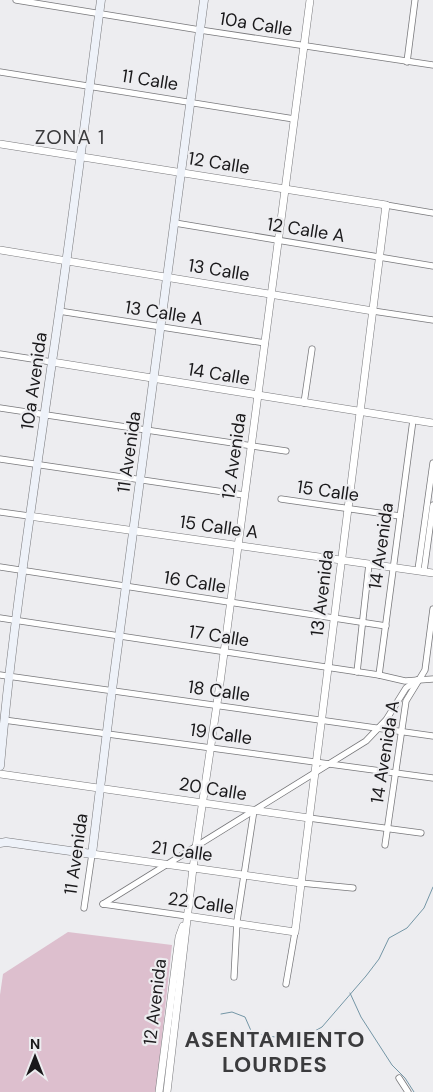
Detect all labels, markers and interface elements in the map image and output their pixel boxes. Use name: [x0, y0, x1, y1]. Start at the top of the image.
street label: 10a Calle: [218, 6, 294, 42]
street label: 11 Calle: [120, 64, 180, 96]
district label: ZONA 1: [35, 124, 105, 150]
street label: 12 Calle: [187, 146, 251, 180]
street label: 12 Calle A: [265, 212, 347, 248]
street label: 13 Calle: [187, 253, 251, 287]
street label: 13 Calle A: [123, 295, 205, 331]
street label: 10a Avenida: [15, 331, 53, 431]
street label: 14 Calle: [186, 357, 252, 391]
street label: 11 Avenida: [111, 410, 147, 494]
street label: 12 Avenida: [216, 411, 252, 501]
street label: 15 Calle: [295, 475, 361, 507]
street label: 14 Avenida: [363, 501, 399, 591]
street label: 15 Calle A: [178, 510, 260, 544]
street label: 13 Avenida: [305, 548, 339, 638]
street label: 16 Calle: [162, 565, 228, 599]
street label: 17 Calle: [187, 619, 251, 653]
street label: 18 Calle: [186, 675, 252, 707]
street label: 14 Avenida A: [365, 699, 405, 805]
street label: 19 Calle: [188, 718, 254, 750]
street label: 20 Calle: [177, 772, 249, 806]
street label: 11 Avenida: [58, 812, 94, 896]
street label: 21 Calle: [150, 835, 214, 867]
street label: 22 Calle: [166, 886, 236, 920]
street label: 12 Avenida: [138, 957, 172, 1047]
district label: ASENTAMIENTO LOURDES: [184, 1025, 366, 1079]
north arrow: [10, 1032, 60, 1082]
text: N: [30, 1035, 40, 1053]

